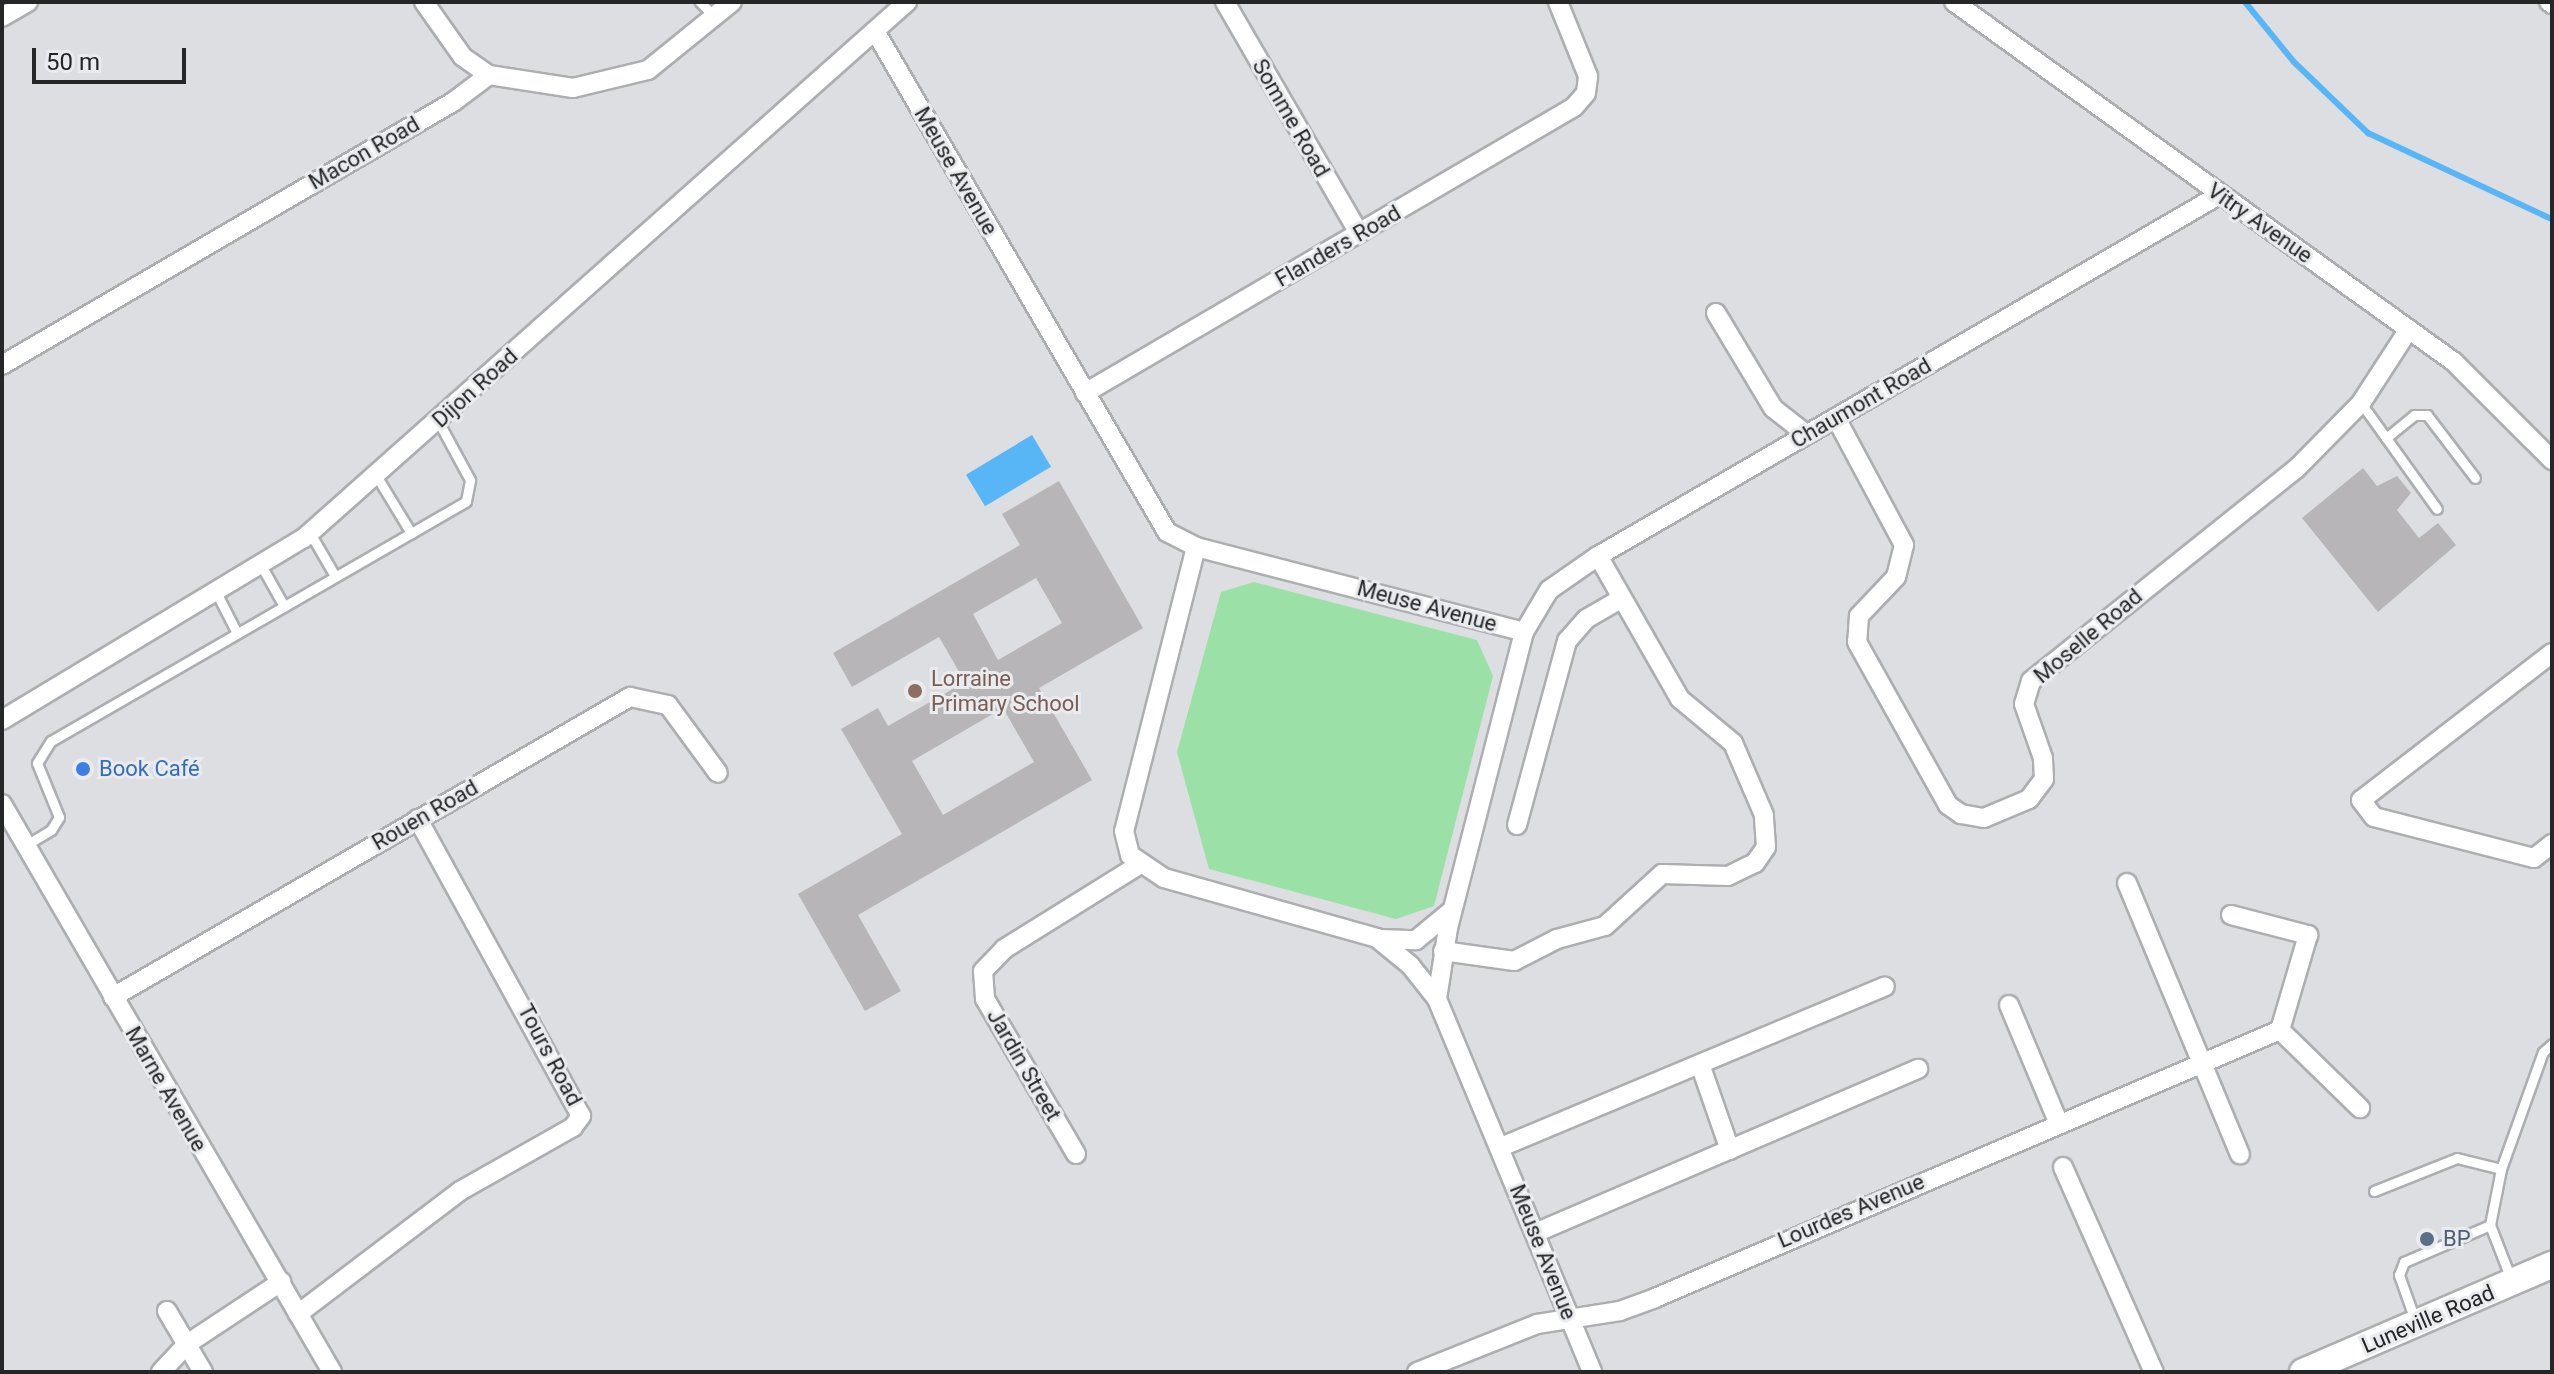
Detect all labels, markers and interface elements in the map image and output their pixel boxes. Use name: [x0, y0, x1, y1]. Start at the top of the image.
scale bar: [36, 32, 190, 82]
text: 50 m: [46, 48, 100, 76]
street label: Somme Road: [1247, 54, 1335, 182]
street label: Meuse Avenue: [909, 102, 1003, 240]
street label: Macon Road: [304, 111, 424, 195]
street label: Vitry Avenue: [2202, 177, 2318, 269]
street label: Flanders Road: [1271, 199, 1405, 293]
street label: Dijon Road: [427, 343, 523, 433]
street label: Chaumont Road: [1786, 352, 1936, 454]
street label: Meuse Avenue: [1354, 575, 1500, 637]
street label: Moselle Road: [2029, 583, 2147, 689]
place label: Lorraine Primary School: [931, 665, 1080, 716]
marker: Lorraine Primary School: [906, 682, 924, 700]
place label: Book Café: [99, 756, 200, 782]
marker: Book Café: [74, 760, 92, 778]
street label: Rouen Road: [367, 774, 483, 856]
street label: Tours Road: [512, 1000, 588, 1110]
street label: Jardin Street: [981, 1004, 1067, 1126]
street label: Marne Avenue: [120, 1022, 212, 1156]
street label: Lourdes Avenue: [1774, 1168, 1928, 1254]
street label: Meuse Avenue: [1504, 1181, 1582, 1323]
place label: BP: [2443, 1226, 2471, 1252]
marker: BP: [2418, 1230, 2436, 1248]
street label: Luneville Road: [2358, 1279, 2498, 1359]

